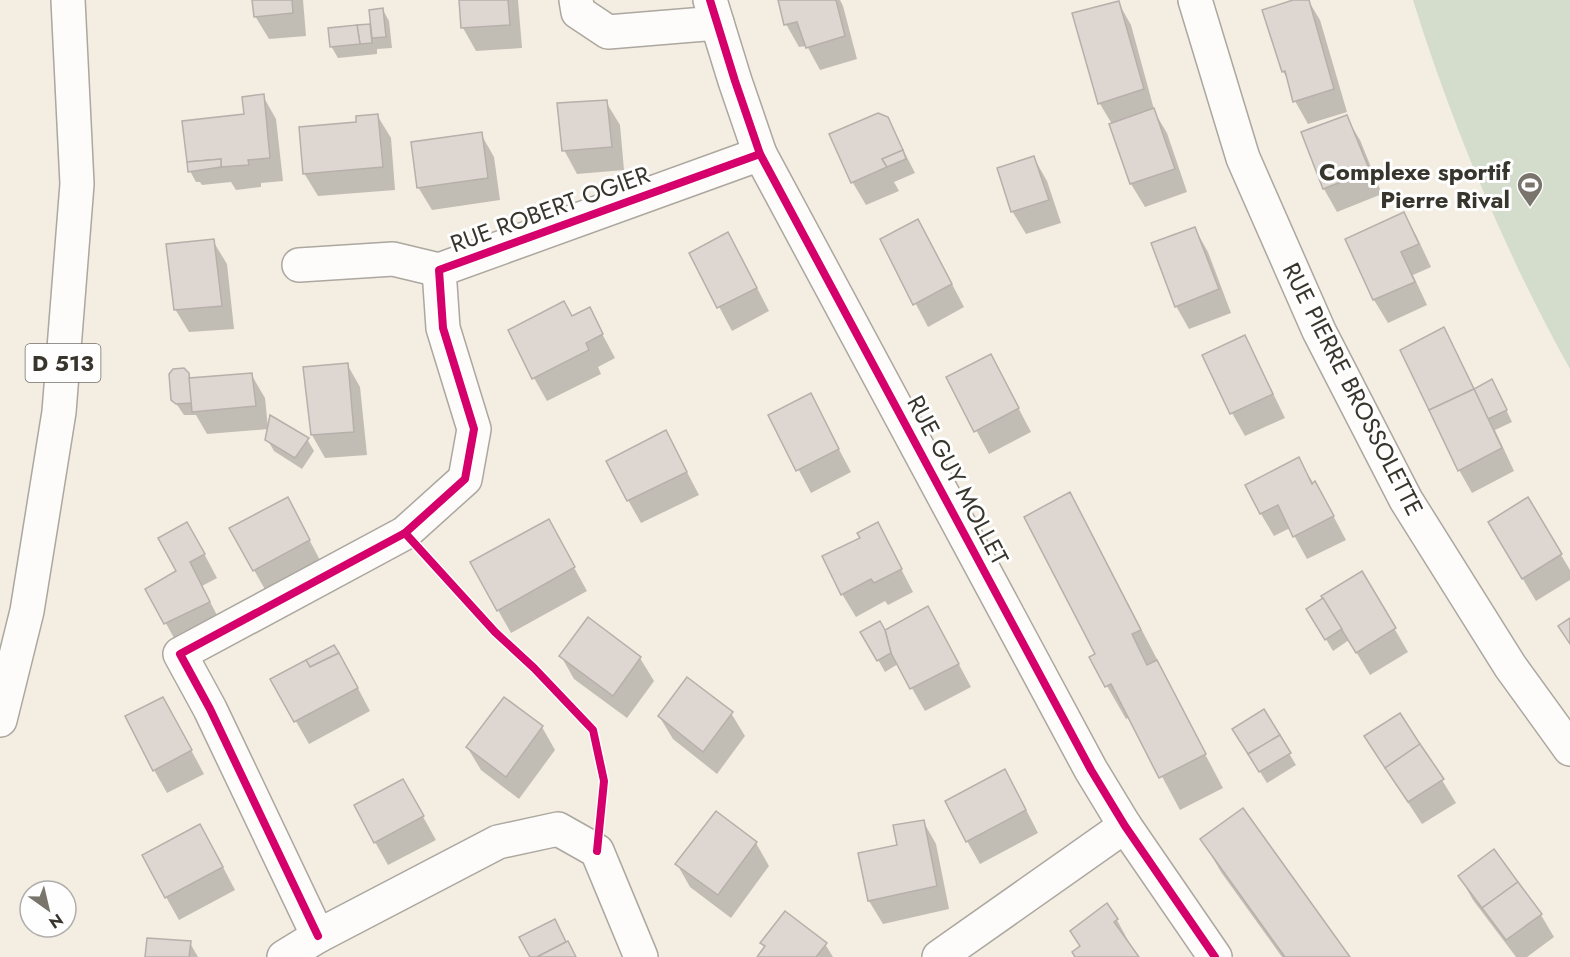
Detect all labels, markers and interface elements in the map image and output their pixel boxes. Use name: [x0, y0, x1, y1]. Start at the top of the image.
place label: Complexe sportif Pierre Rival: [1319, 154, 1512, 217]
street label: RUE ROBERT OGIER: [445, 156, 655, 261]
sports icon: Complexe sportif Pierre Rival: [1515, 170, 1545, 208]
street label: RUE PIERRE BROSSOLETTE: [1274, 256, 1432, 522]
road number: D 513: [26, 344, 100, 382]
street label: RUE GUY MOLLET: [899, 389, 1017, 571]
north arrow: [18, 879, 78, 939]
text: N: [44, 908, 68, 934]

